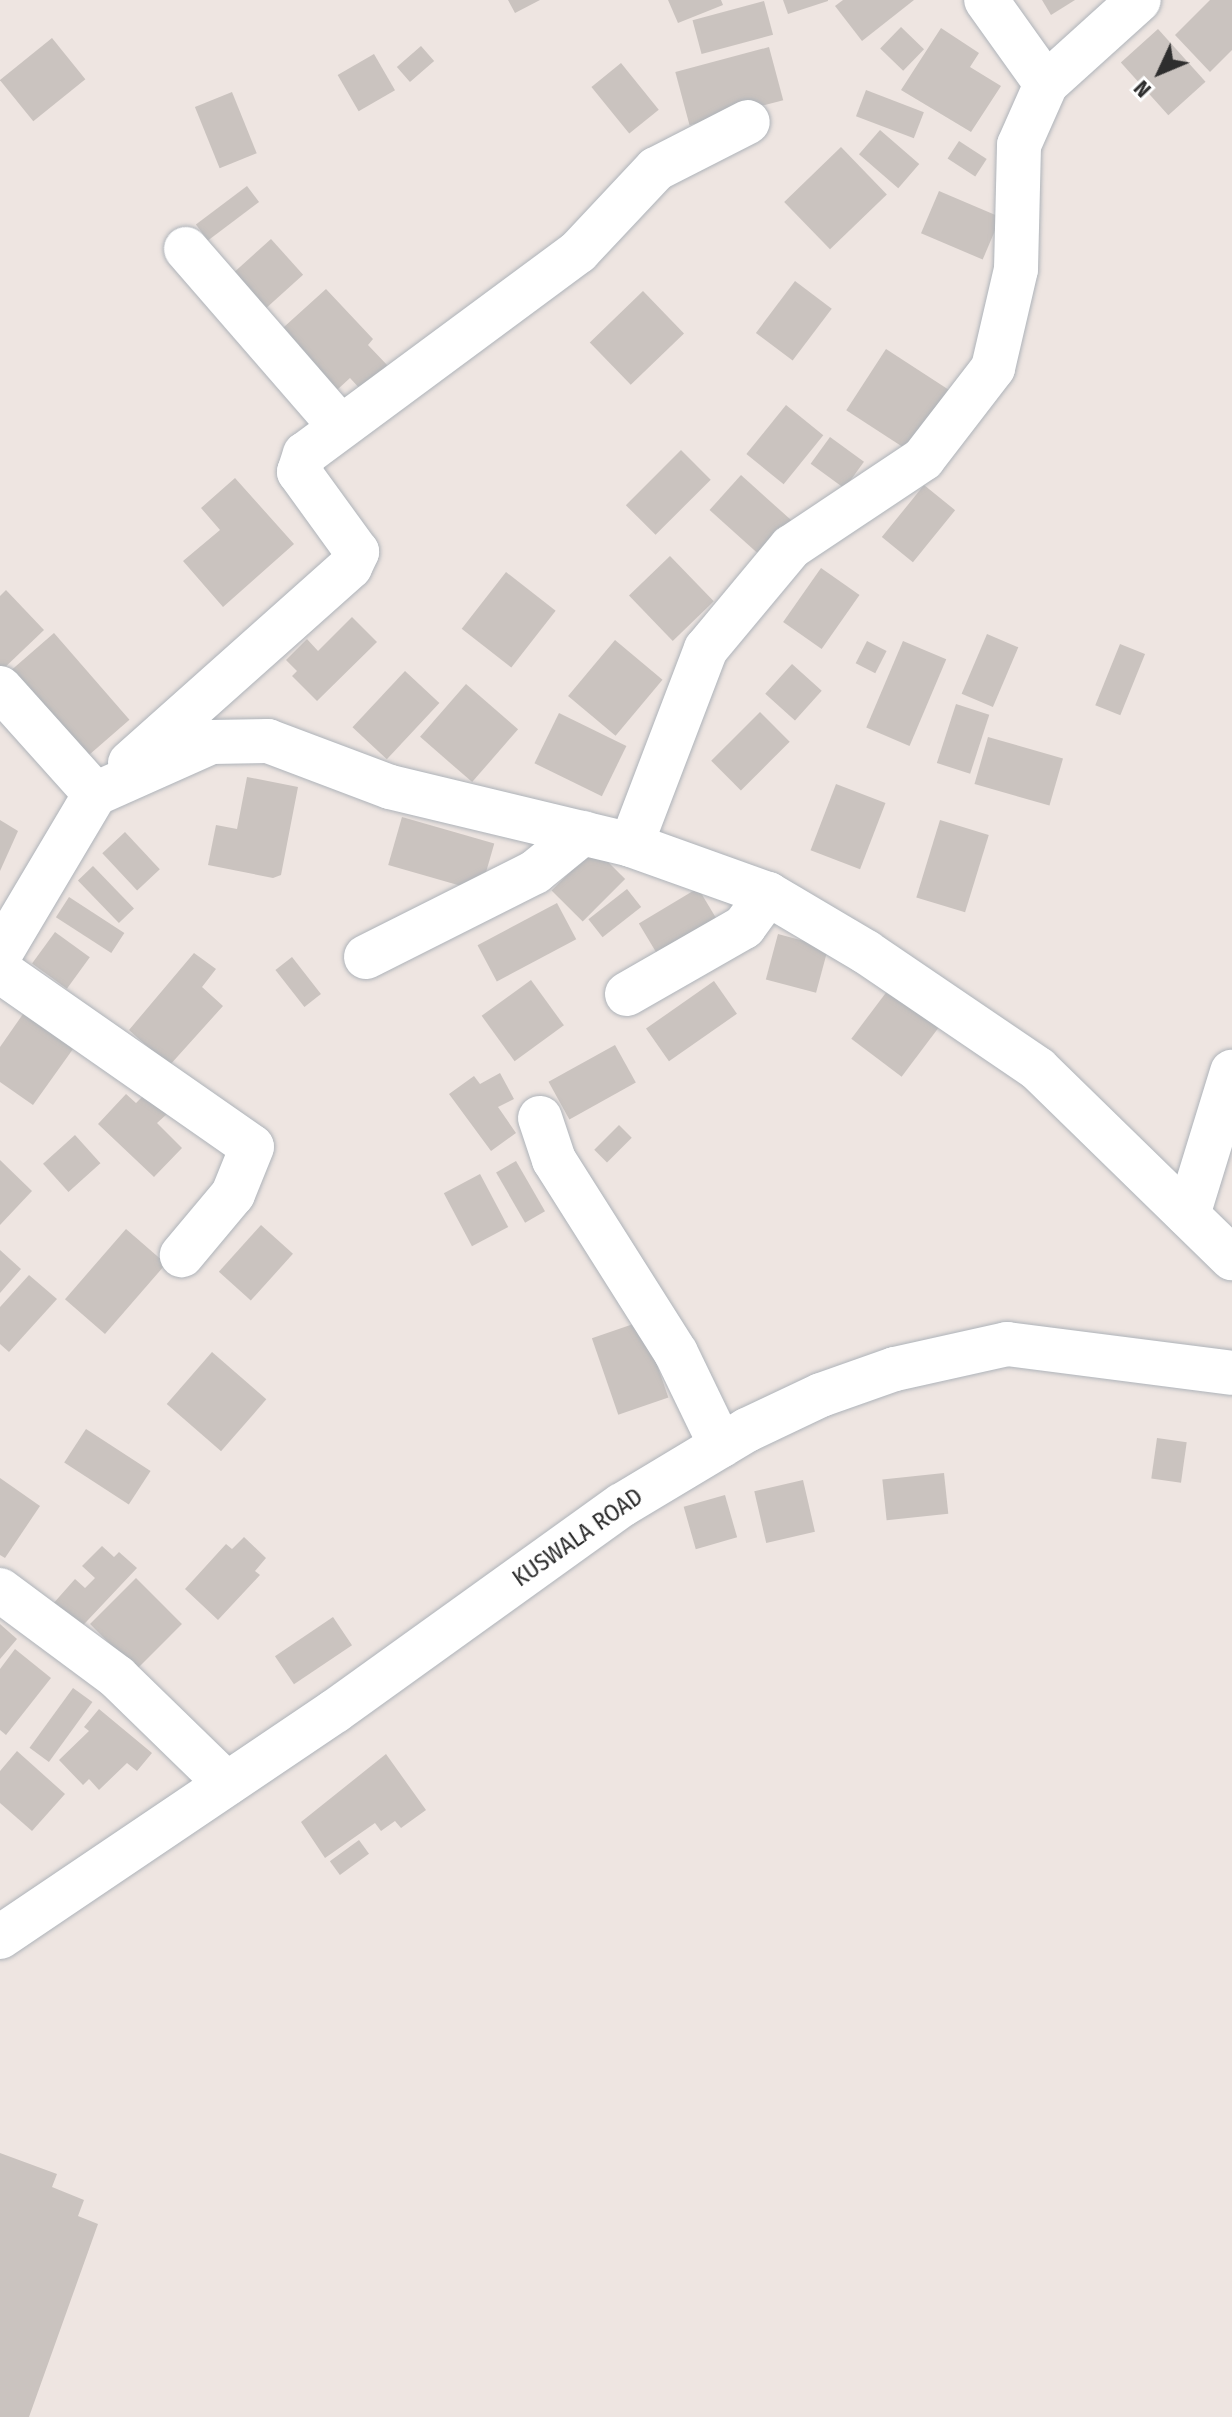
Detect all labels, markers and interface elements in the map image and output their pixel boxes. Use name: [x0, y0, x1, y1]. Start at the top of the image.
north arrow: [1120, 32, 1200, 112]
text: N: [1128, 75, 1157, 103]
street label: KUSWALA ROAD: [508, 1483, 648, 1593]

